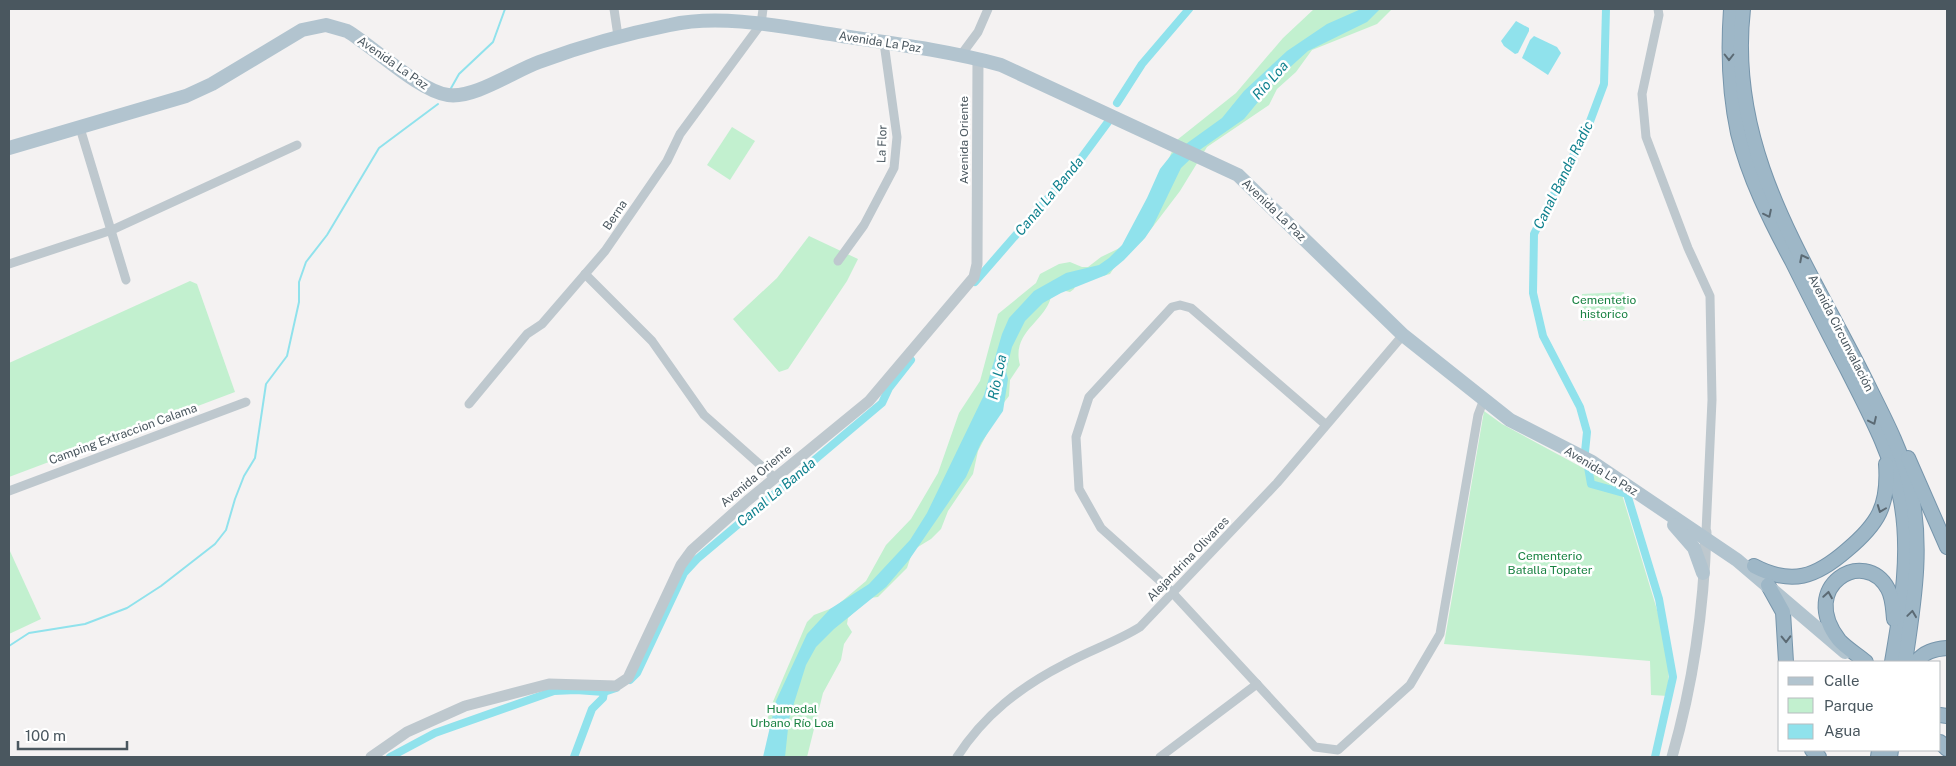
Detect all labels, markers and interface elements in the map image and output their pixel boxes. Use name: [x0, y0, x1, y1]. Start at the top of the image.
street label: Avenida La Paz: [838, 29, 922, 55]
street label: Avenida La Paz: [355, 33, 431, 93]
one-way arrow: [1724, 54, 1734, 62]
water label: Río Loa: [1249, 58, 1291, 102]
street label: Avenida Oriente: [957, 96, 971, 184]
water label: Canal Banda Radic: [1530, 118, 1596, 232]
street label: La Flor: [874, 124, 890, 163]
water label: Canal La Banda: [1011, 153, 1087, 239]
street label: Avenida La Paz: [1239, 176, 1309, 244]
street label: Berna: [600, 197, 630, 233]
one-way arrow: [1762, 209, 1772, 218]
one-way arrow: [1799, 255, 1809, 264]
street label: Avenida Circunvalación: [1805, 272, 1877, 394]
park label: Cementetio historico: [1572, 293, 1636, 321]
water label: Río Loa: [984, 353, 1010, 401]
street label: Camping Extraccion Calama: [47, 401, 199, 467]
one-way arrow: [1867, 416, 1877, 425]
street label: Avenida Oriente: [718, 442, 794, 510]
street label: Avenida La Paz: [1562, 444, 1641, 499]
water label: Canal La Banda: [733, 454, 819, 530]
one-way arrow: [1877, 504, 1887, 513]
street label: Alejandrina Olivares: [1144, 514, 1232, 604]
park label: Cementerio Batalla Topater: [1508, 549, 1593, 577]
one-way arrow: [1823, 590, 1833, 599]
one-way arrow: [1906, 610, 1917, 618]
one-way arrow: [1781, 636, 1791, 643]
legend: [1778, 661, 1941, 751]
text: Calle: [1824, 672, 1860, 689]
text: Parque: [1824, 697, 1874, 714]
park label: Humedal Urbano Río Loa: [750, 702, 834, 730]
scale bar: [18, 718, 126, 750]
text: Agua: [1824, 722, 1861, 739]
text: 100 m: [25, 727, 66, 744]

